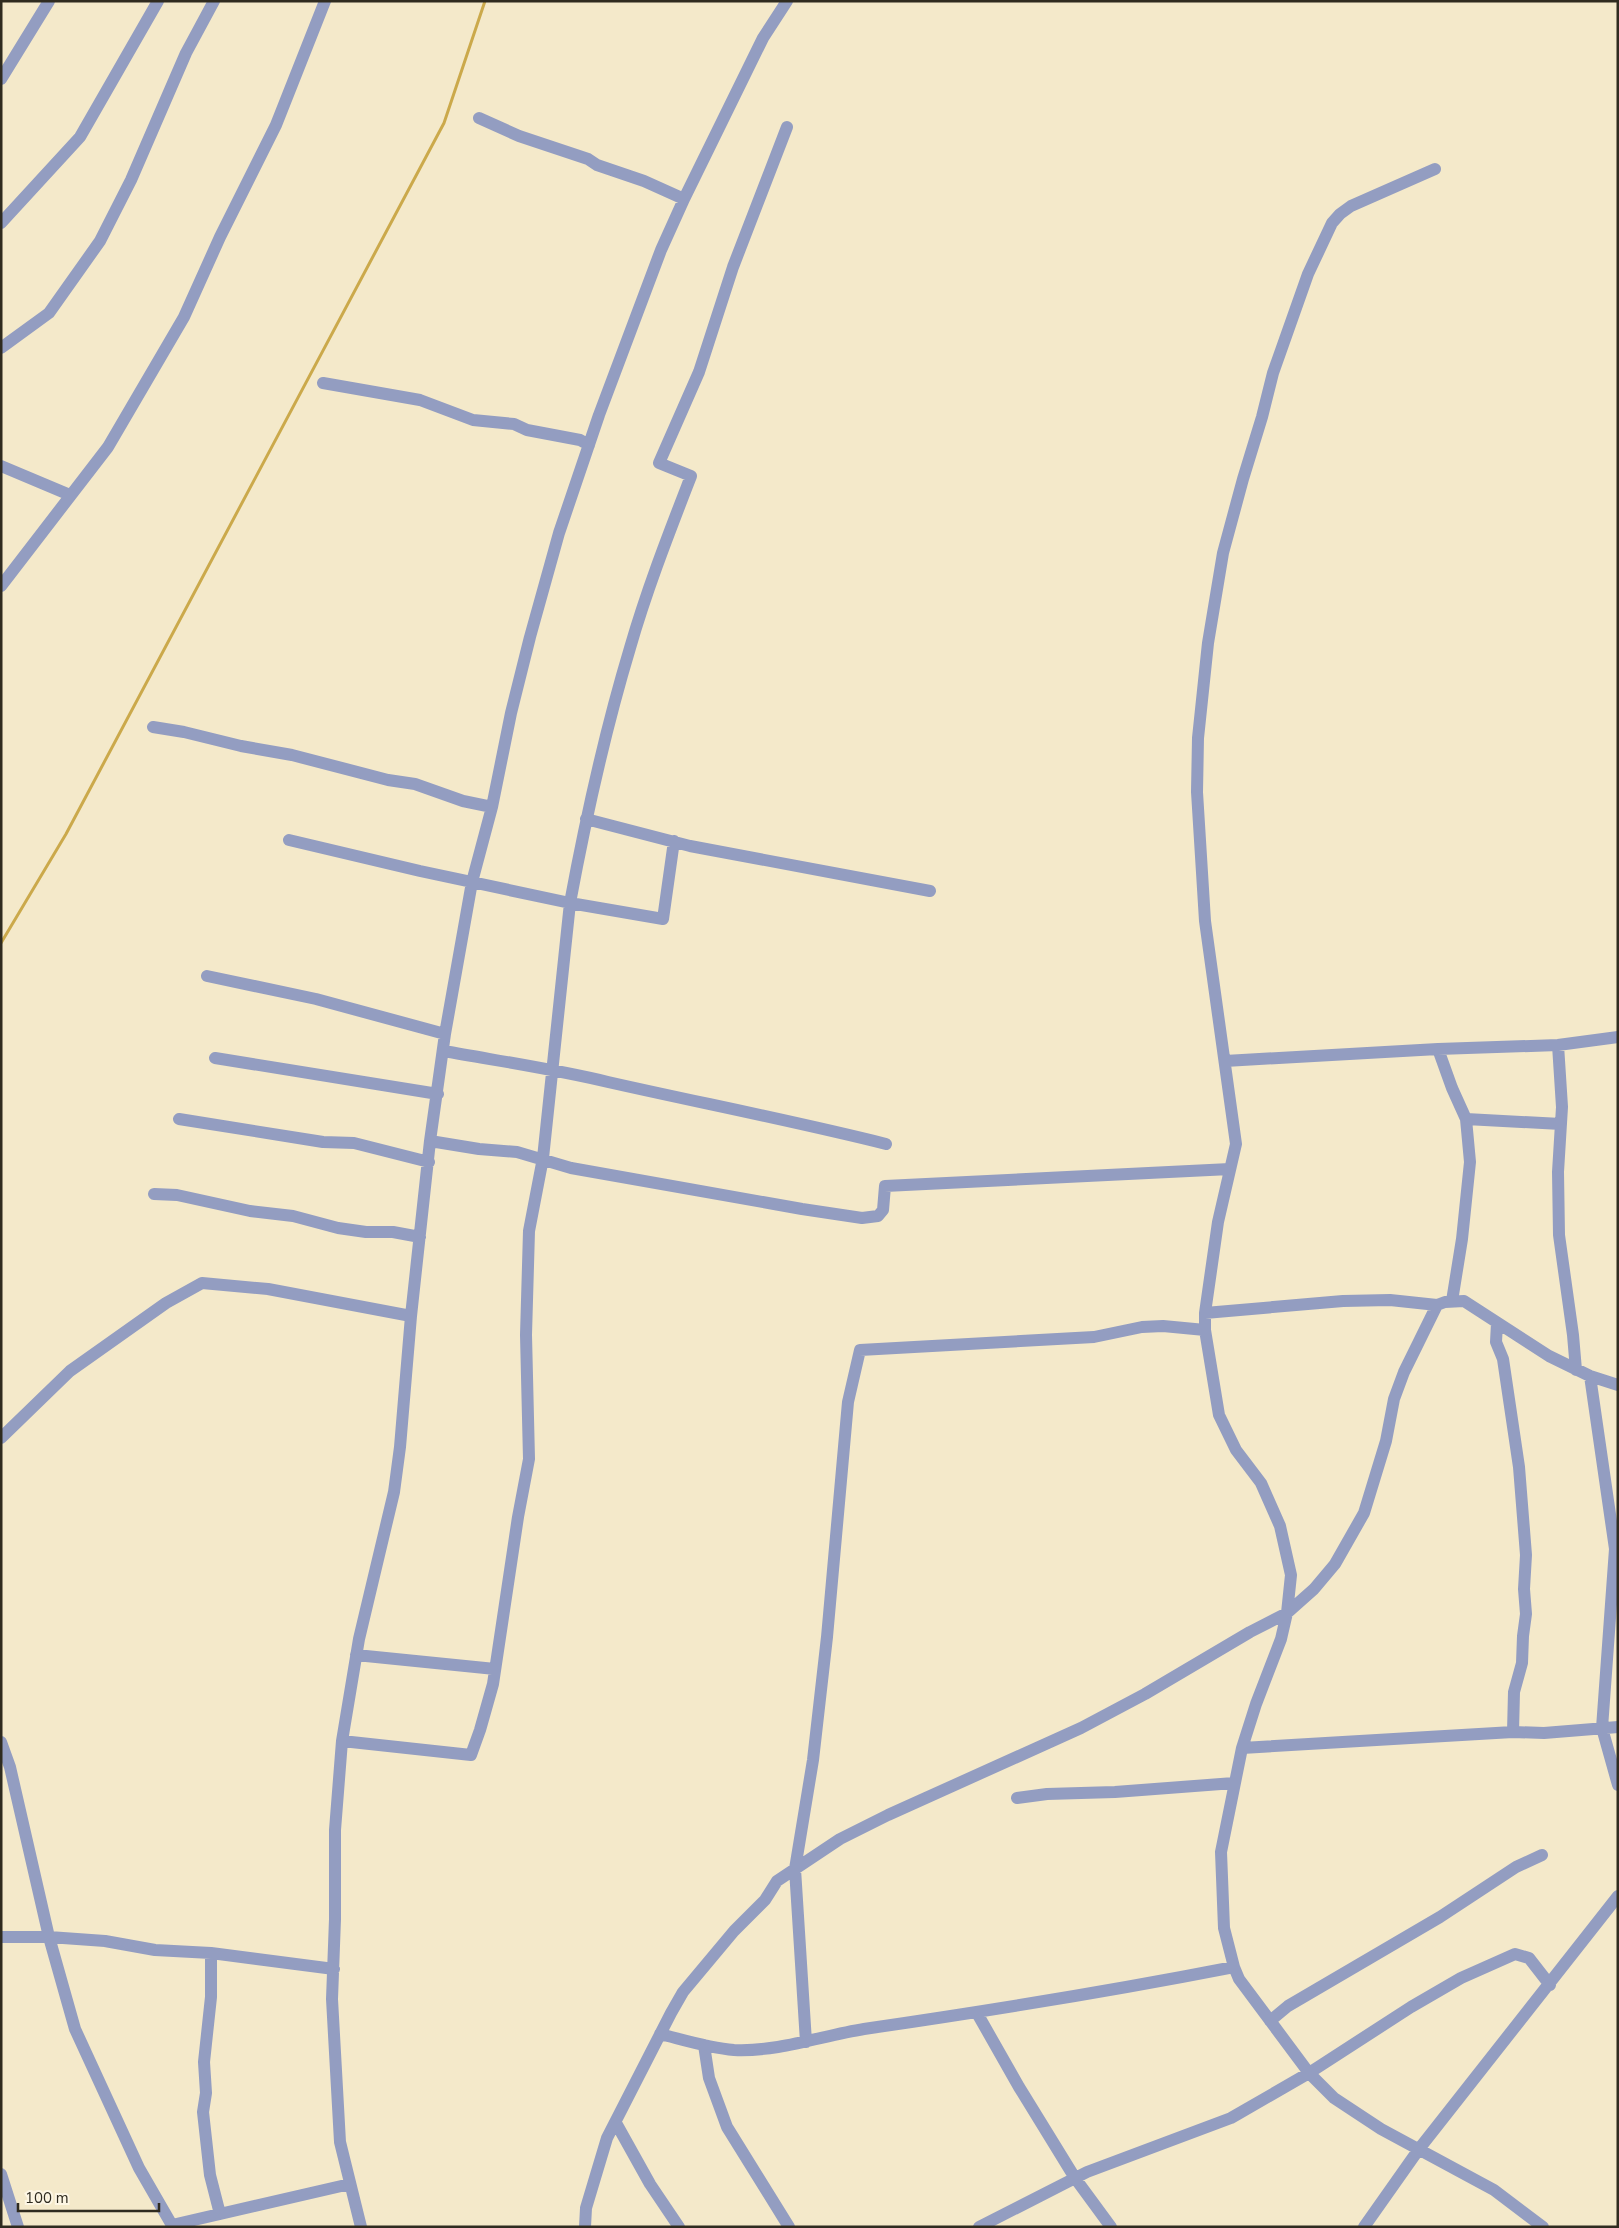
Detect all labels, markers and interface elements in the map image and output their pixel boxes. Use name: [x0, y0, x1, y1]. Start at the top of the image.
scale bar: [18, 2180, 159, 2212]
text: 100 m: [25, 2188, 69, 2208]

